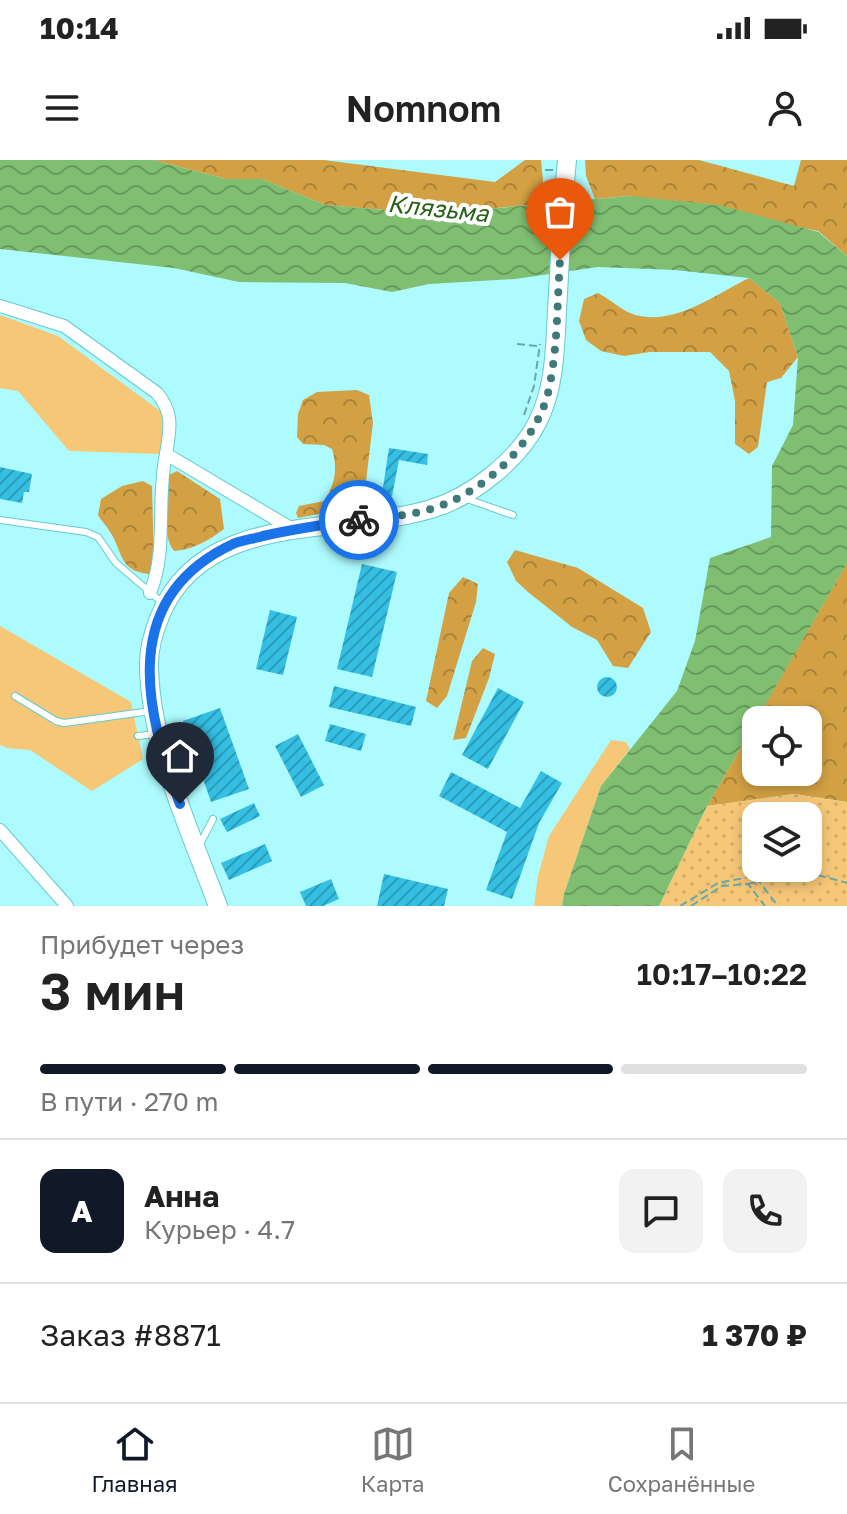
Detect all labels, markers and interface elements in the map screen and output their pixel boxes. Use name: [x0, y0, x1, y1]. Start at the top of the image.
text: 10:14: [40, 10, 119, 46]
icon: menu: [40, 86, 84, 130]
icon: person: [763, 86, 807, 130]
text: Nomnom: [346, 87, 501, 130]
pin: [526, 178, 594, 260]
water label: Клязьма: [386, 188, 491, 227]
icon: bag: [538, 190, 582, 234]
courier: [319, 480, 399, 560]
icon: bike: [337, 498, 381, 542]
map controls: [742, 706, 822, 882]
button: locate: [742, 706, 822, 786]
pin: [146, 722, 214, 804]
icon: home: [158, 734, 202, 778]
button: layers: [742, 802, 822, 882]
text: Прибудет через: [40, 929, 244, 960]
text: 10:17–10:22: [637, 956, 807, 992]
text: 3 мин: [40, 959, 185, 1021]
text: В пути · 270 m: [40, 1086, 219, 1117]
button: chat: [619, 1169, 703, 1253]
button: phone: [723, 1169, 807, 1253]
text: Анна: [144, 1178, 219, 1214]
text: А: [71, 1193, 93, 1229]
text: Курьер · 4.7: [144, 1214, 295, 1245]
text: Заказ #8871: [40, 1317, 221, 1353]
text: 1 370 ₽: [702, 1317, 807, 1353]
tab: Главная: [92, 1422, 178, 1497]
tab: Карта: [361, 1422, 425, 1497]
tab: Сохранённые: [608, 1422, 755, 1497]

